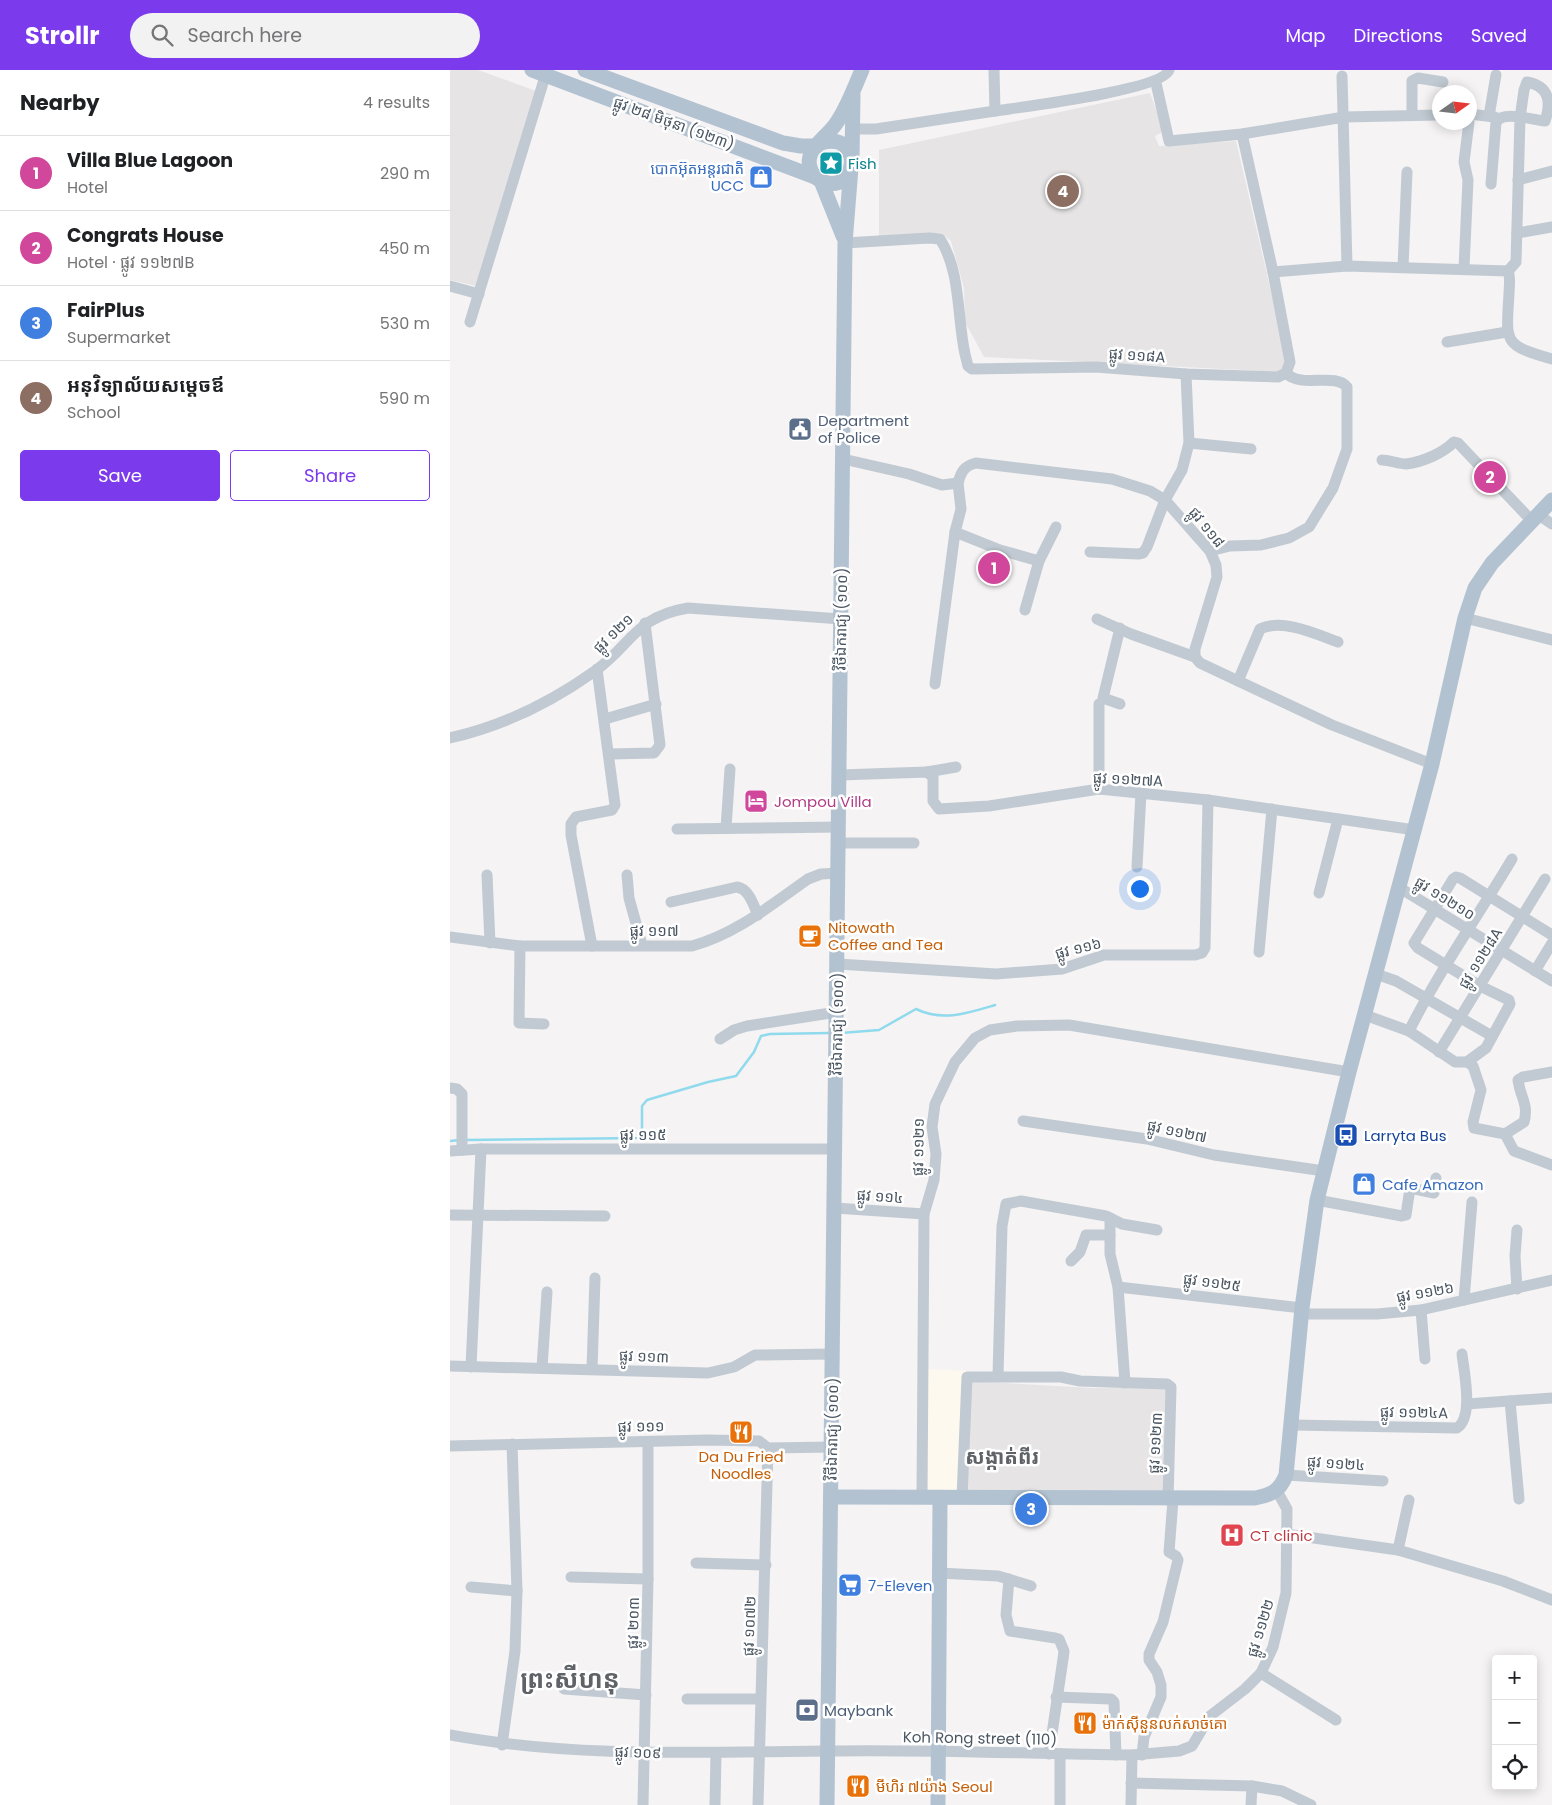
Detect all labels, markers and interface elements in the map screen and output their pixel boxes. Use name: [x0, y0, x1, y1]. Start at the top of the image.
search box: [130, 13, 480, 58]
text: Strollr: [25, 19, 100, 52]
icon: search: [148, 21, 176, 49]
text: Search here: [188, 22, 302, 49]
text: Map: [1286, 23, 1325, 48]
text: Directions: [1353, 23, 1443, 48]
text: Saved: [1471, 23, 1527, 48]
north arrow: [1432, 85, 1477, 130]
text: Nearby: [20, 88, 100, 117]
text: 4 results: [363, 91, 430, 114]
street label: ផ្លូវ ២៨ មិថុនា (១២៣): [609, 91, 737, 158]
text: Villa Blue Lagoon: [67, 147, 233, 174]
place icon: Fish: [818, 150, 844, 176]
place label: Fish: [848, 153, 877, 174]
place label: បោកអ៊ុតអន្តរជាតិ UCC: [651, 158, 744, 196]
text: 1: [33, 162, 39, 185]
text: 290 m: [380, 162, 430, 185]
shop icon: បោកអ៊ុតអន្តរជាតិ UCC: [748, 164, 774, 190]
pin: 4: [1047, 172, 1079, 210]
text: Hotel: [67, 176, 108, 199]
text: Congrats House: [67, 222, 224, 249]
text: 2: [31, 237, 41, 260]
text: 450 m: [379, 237, 430, 260]
text: Hotel · ផ្លូវ ១១២៧B: [67, 251, 194, 274]
text: FairPlus: [67, 297, 145, 324]
text: 3: [31, 312, 41, 335]
text: 530 m: [380, 312, 430, 335]
text: Supermarket: [67, 326, 171, 349]
street label: ផ្លូវ ១១៨A: [1108, 343, 1166, 371]
text: អនុវិទ្យាល័យសម្តេចឪ: [67, 372, 224, 399]
text: 4: [31, 387, 41, 410]
text: 590 m: [379, 387, 430, 410]
text: School: [67, 401, 121, 424]
place label: Department of Police: [818, 410, 909, 448]
public building icon: Department of Police: [787, 416, 813, 442]
button: Save: [20, 450, 220, 501]
button: Share: [230, 450, 430, 501]
pin: 2: [1474, 458, 1506, 496]
street label: ផ្លូវ ១១៨: [1181, 502, 1230, 554]
pin: 1: [978, 549, 1010, 587]
street label: វិថីឯករាជ្យ (១០០): [830, 567, 852, 671]
street label: ផ្លូវ ១២១: [588, 609, 640, 660]
street label: ផ្លូវ ១១២៧A: [1092, 767, 1164, 795]
hotel icon: Jompou Villa: [743, 788, 769, 814]
place label: Jompou Villa: [774, 791, 872, 812]
street label: ផ្លូវ ១១២១០: [1409, 871, 1479, 928]
your location: [1127, 876, 1153, 902]
place label: Nitowath Coffee and Tea: [828, 917, 943, 955]
street label: ផ្លូវ ១១៧: [629, 920, 679, 944]
cafe icon: Nitowath Coffee and Tea: [797, 923, 823, 949]
street label: ផ្លូវ ១១២៨A: [1453, 923, 1510, 994]
street label: ផ្លូវ ១១៦: [1053, 932, 1104, 967]
street label: វិថីឯករាជ្យ (១០០): [826, 972, 848, 1076]
street label: ផ្លូវ ១១២៧: [1145, 1114, 1209, 1151]
street label: ផ្លូវ ១១២១: [907, 1118, 932, 1176]
bus stop icon: Larryta Bus: [1333, 1122, 1359, 1148]
street label: ផ្លូវ ១១៥: [620, 1124, 667, 1148]
place label: Larryta Bus: [1364, 1125, 1447, 1146]
shop icon: Cafe Amazon: [1351, 1171, 1377, 1197]
place label: Cafe Amazon: [1382, 1174, 1484, 1195]
street label: ផ្លូវ ១១៤: [856, 1184, 904, 1212]
street label: ផ្លូវ ១១២៥: [1181, 1268, 1242, 1300]
street label: ផ្លូវ ១១២៦: [1394, 1277, 1456, 1311]
street label: ផ្លូវ ១១៣: [618, 1345, 670, 1371]
street label: វិថីឯករាជ្យ (១០០): [821, 1377, 843, 1481]
street label: ផ្លូវ ១១២៤A: [1380, 1401, 1448, 1427]
street label: ផ្លូវ ១១២៣: [1143, 1412, 1171, 1475]
street label: ផ្លូវ ១១១: [617, 1415, 665, 1440]
restaurant icon: Da Du Fried Noodles: [728, 1419, 754, 1445]
district label: សង្កាត់ពីរ: [965, 1443, 1039, 1471]
place label: Da Du Fried Noodles: [698, 1446, 784, 1484]
street label: ផ្លូវ ១១២៤: [1306, 1450, 1366, 1479]
pin: 3: [1015, 1490, 1047, 1528]
hospital icon: CT clinic: [1219, 1522, 1245, 1548]
place label: CT clinic: [1250, 1525, 1313, 1546]
supermarket icon: 7-Eleven: [837, 1572, 863, 1598]
place label: 7-Eleven: [868, 1575, 932, 1596]
street label: ផ្លូវ ១០៧២: [737, 1595, 764, 1657]
street label: ផ្លូវ ១១២២: [1241, 1596, 1282, 1661]
street label: ផ្លូវ ២០៣: [622, 1597, 647, 1649]
map controls: [1492, 1655, 1537, 1790]
button: +: [1492, 1655, 1537, 1700]
district label: ព្រះសីហនុ: [520, 1662, 620, 1697]
bank icon: Maybank: [794, 1697, 820, 1723]
place label: Maybank: [824, 1700, 893, 1721]
button: −: [1492, 1700, 1537, 1745]
restaurant icon: ម៉ាក់សុីនួនលក់សាច់គោ: [1072, 1710, 1098, 1736]
place label: ម៉ាក់សុីនួនលក់សាច់គោ: [1102, 1713, 1227, 1734]
street label: Koh Rong street (110): [903, 1726, 1057, 1750]
street label: ផ្លូវ ១០៩: [614, 1741, 662, 1767]
button: locate: [1492, 1745, 1537, 1790]
restaurant icon: មីហិរ ៧យ៉ាង Seoul: [845, 1773, 871, 1799]
place label: មីហិរ ៧យ៉ាង Seoul: [876, 1776, 993, 1797]

